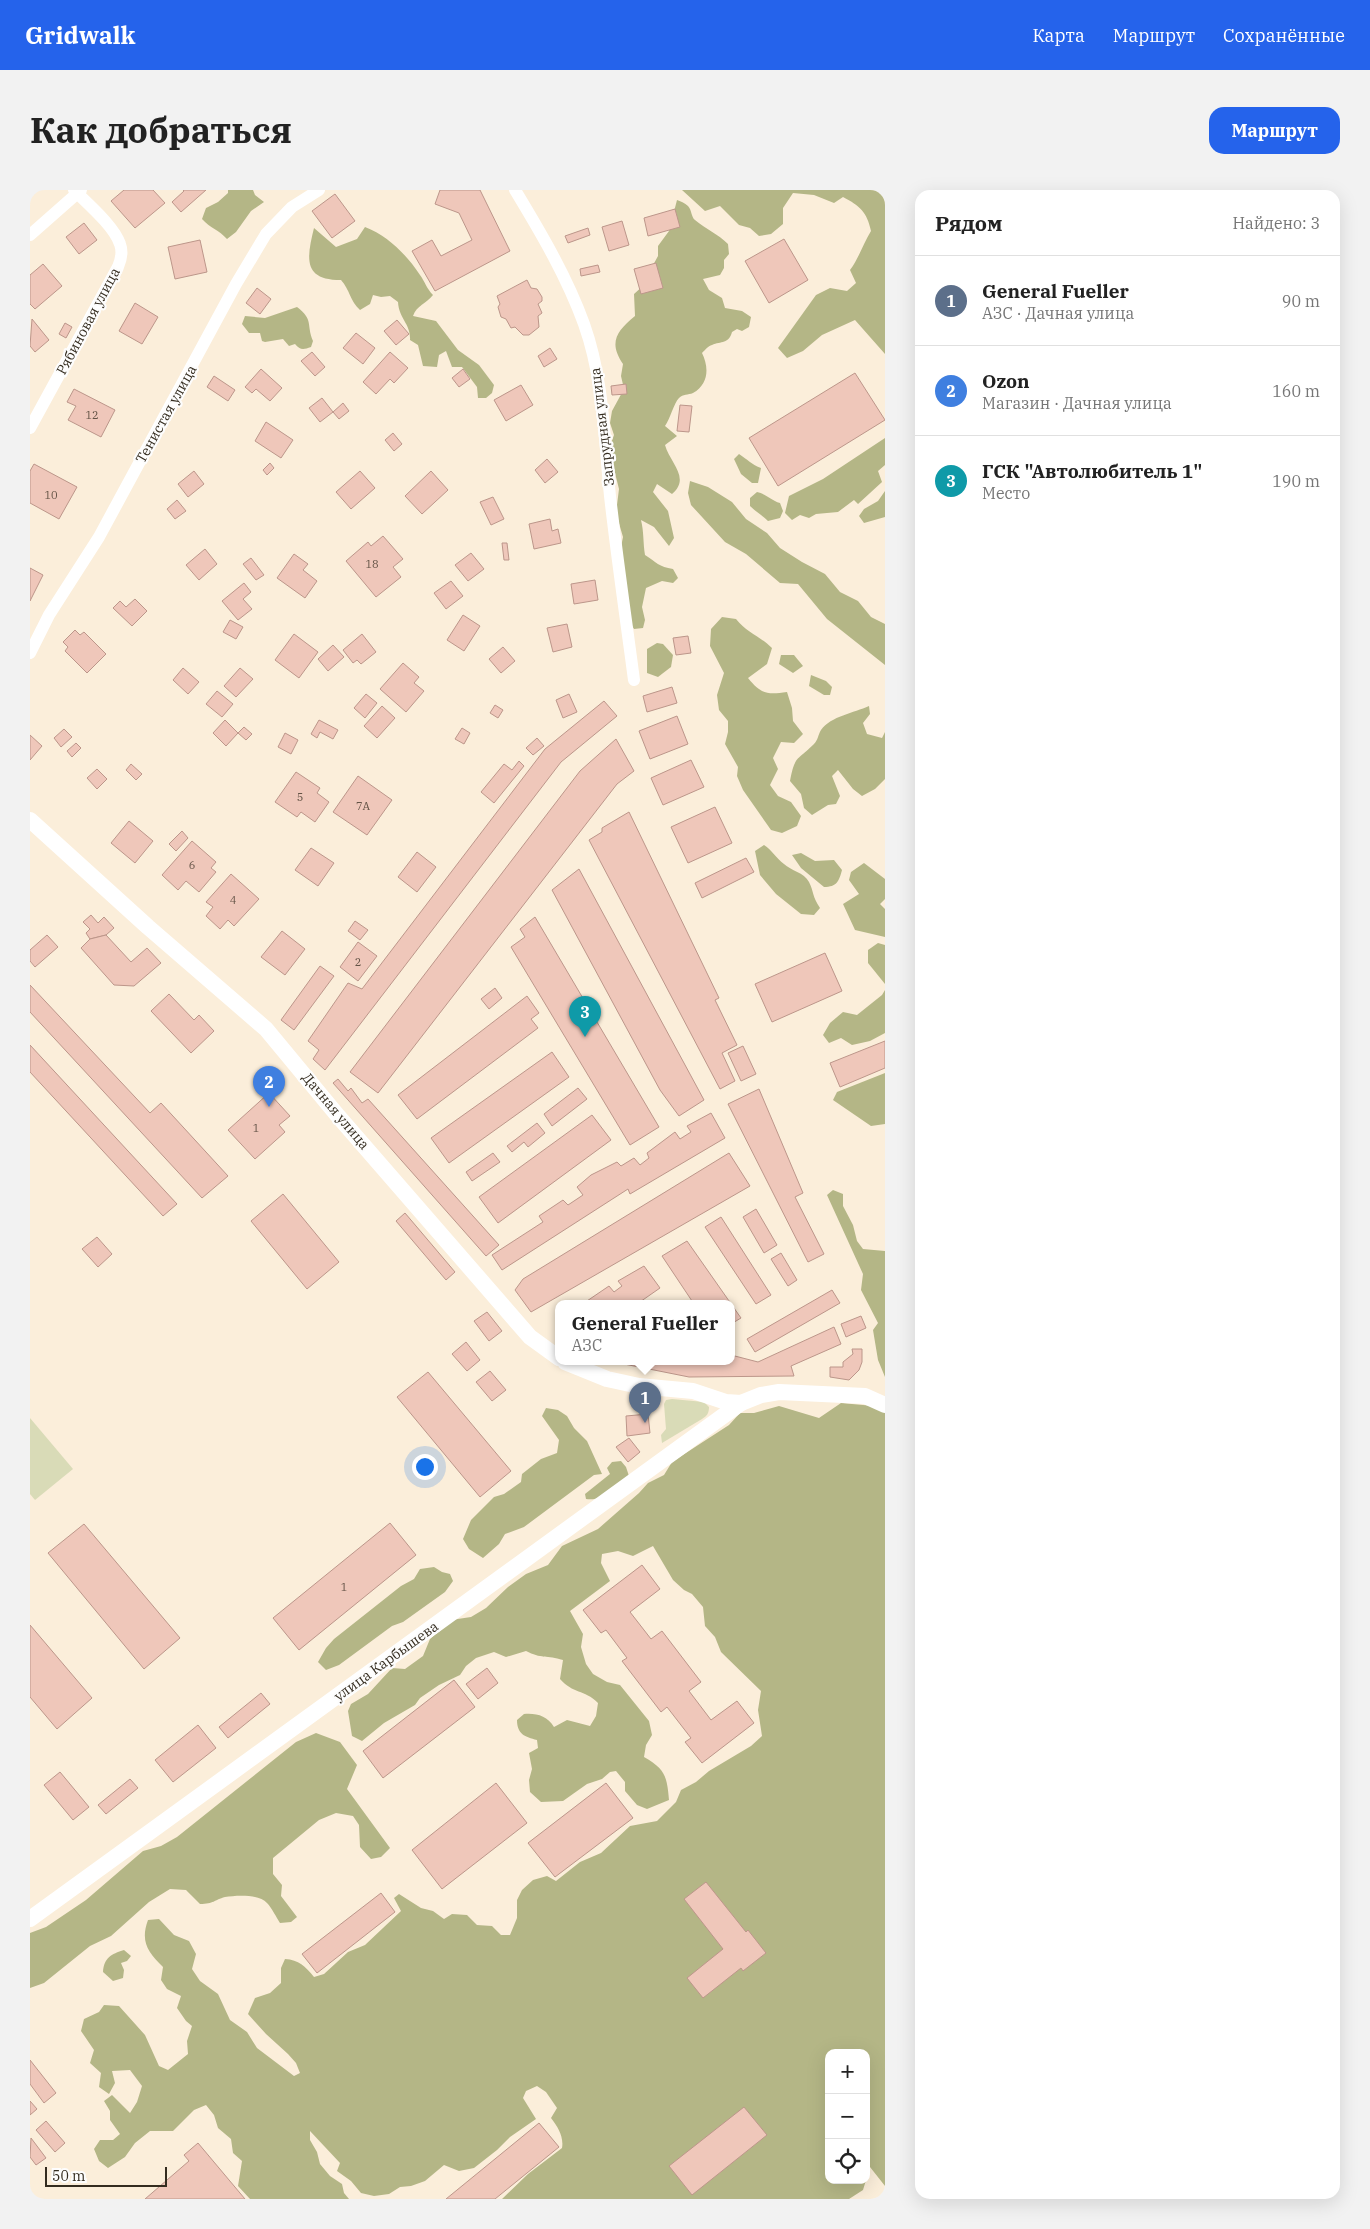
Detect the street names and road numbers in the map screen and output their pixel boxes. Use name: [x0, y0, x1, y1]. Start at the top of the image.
street label: Рябиновая улица: [52, 264, 124, 378]
street label: Тенистая улица: [132, 361, 201, 466]
street label: Запрудная улица: [586, 366, 618, 487]
street label: Дачная улица: [299, 1069, 374, 1154]
street label: улица Карбышева: [330, 1617, 442, 1705]

